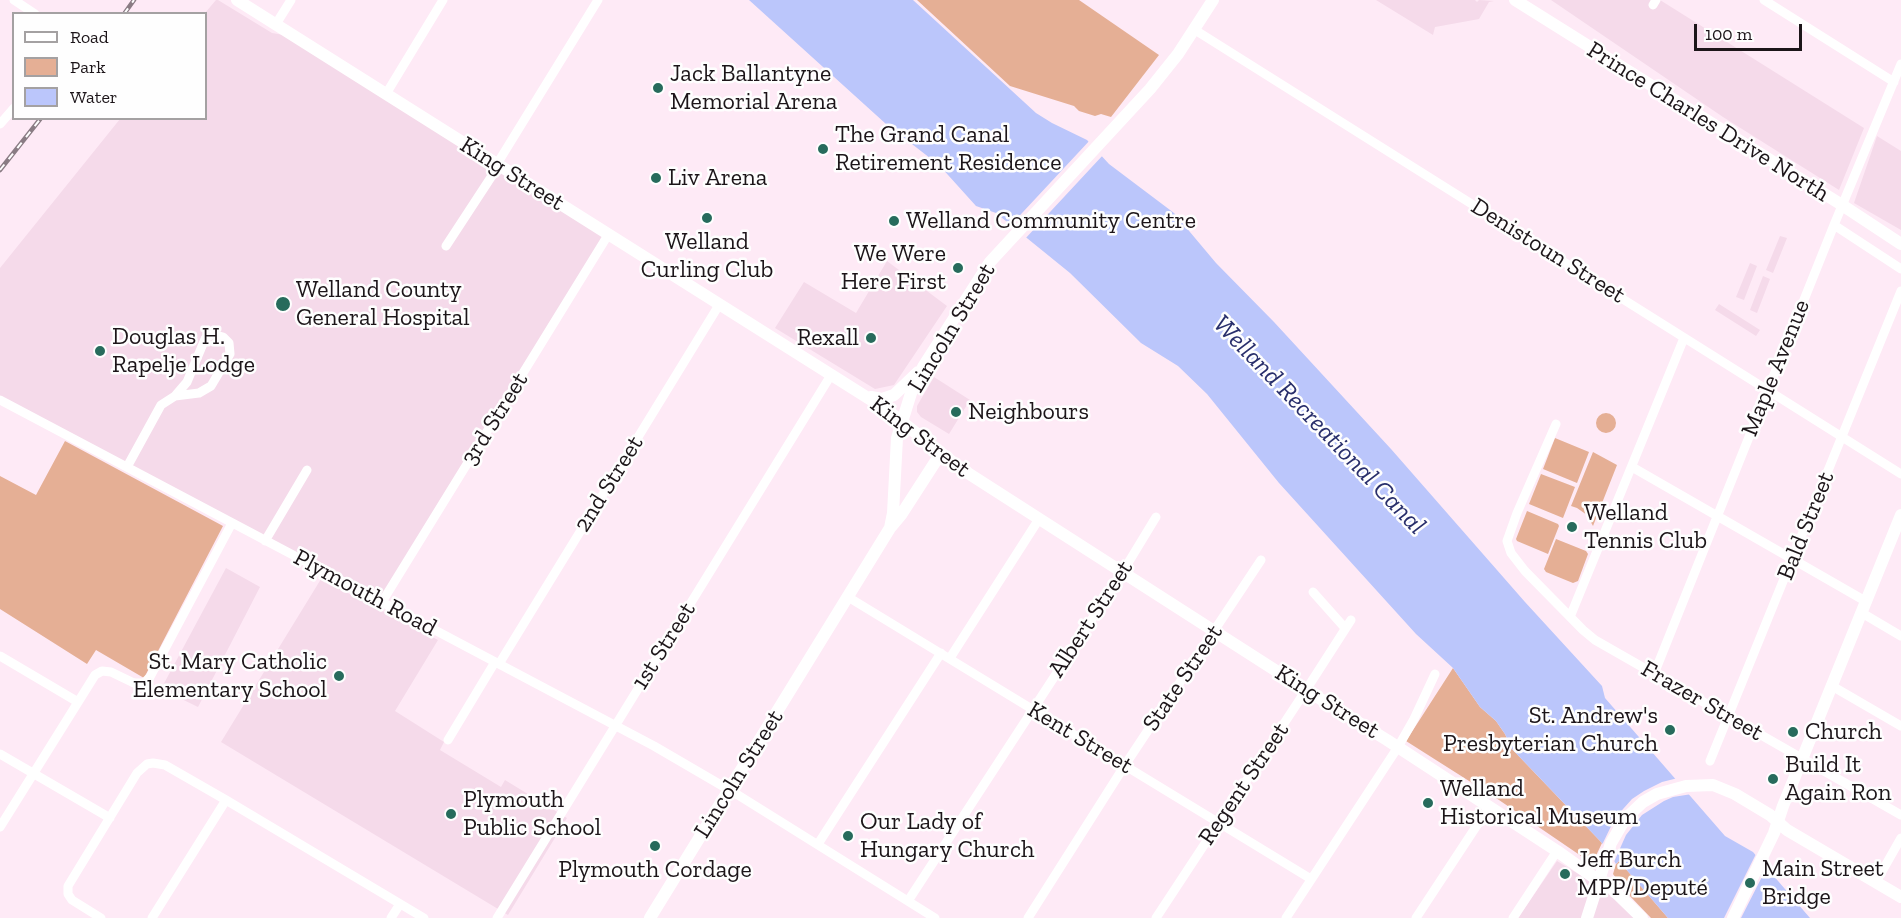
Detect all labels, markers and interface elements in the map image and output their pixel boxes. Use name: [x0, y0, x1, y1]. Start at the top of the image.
legend: [12, 12, 207, 120]
scale bar: [1697, 12, 1805, 50]
text: 100 m: [1705, 23, 1752, 45]
text: Road: [70, 26, 109, 48]
street label: Prince Charles Drive North: [1582, 36, 1834, 208]
text: Park: [70, 56, 106, 78]
place label: Jack Ballantyne Memorial Arena: [670, 60, 837, 116]
marker: Jack Ballantyne Memorial Arena: [651, 81, 665, 95]
text: Water: [70, 86, 117, 108]
place label: The Grand Canal Retirement Residence: [835, 121, 1061, 177]
street label: King Street: [454, 131, 570, 217]
marker: The Grand Canal Retirement Residence: [816, 142, 830, 156]
place label: Liv Arena: [668, 164, 767, 192]
marker: Liv Arena: [649, 171, 663, 185]
street label: Denistoun Street: [1466, 192, 1630, 310]
place label: Welland Community Centre: [906, 207, 1196, 235]
marker: Welland Curling Club: [700, 211, 714, 225]
marker: Welland Community Centre: [887, 214, 901, 228]
place label: Welland Curling Club: [641, 228, 773, 284]
place label: We Were Here First: [841, 240, 946, 296]
street label: Lincoln Street: [902, 258, 1002, 398]
marker: We Were Here First: [951, 261, 965, 275]
place label: Welland County General Hospital: [296, 276, 470, 332]
marker: Welland County General Hospital: [274, 295, 292, 313]
street label: Maple Avenue: [1736, 295, 1816, 441]
water label: Welland Recreational Canal: [1206, 309, 1432, 541]
place label: Douglas H. Rapelje Lodge: [112, 323, 255, 379]
place label: Rexall: [797, 324, 859, 352]
marker: Rexall: [864, 331, 878, 345]
marker: Douglas H. Rapelje Lodge: [93, 344, 107, 358]
street label: 3rd Street: [455, 367, 535, 471]
street label: King Street: [864, 390, 976, 484]
place label: Neighbours: [968, 398, 1089, 426]
marker: Neighbours: [949, 405, 963, 419]
street label: 2nd Street: [568, 431, 650, 537]
street label: Bald Street: [1771, 468, 1841, 584]
place label: Welland Tennis Club: [1584, 499, 1707, 555]
marker: Welland Tennis Club: [1565, 520, 1579, 534]
street label: Plymouth Road: [288, 543, 442, 643]
street label: Albert Street: [1043, 555, 1139, 683]
street label: 1st Street: [626, 597, 702, 695]
street label: State Street: [1137, 619, 1229, 737]
place label: St. Mary Catholic Elementary School: [133, 648, 327, 704]
street label: Frazer Street: [1636, 654, 1768, 748]
street label: King Street: [1269, 659, 1385, 745]
marker: St. Mary Catholic Elementary School: [332, 669, 346, 683]
street label: Kent Street: [1022, 695, 1138, 781]
place label: St. Andrew's Presbyterian Church: [1443, 702, 1658, 758]
street label: Lincoln Street: [688, 705, 790, 843]
street label: Regent Street: [1192, 717, 1296, 851]
place label: Church: [1805, 718, 1882, 746]
marker: St. Andrew's Presbyterian Church: [1663, 723, 1677, 737]
marker: Church: [1786, 725, 1800, 739]
place label: Build It Again Ron: [1785, 751, 1891, 807]
marker: Build It Again Ron: [1766, 772, 1780, 786]
place label: Welland Historical Museum: [1440, 775, 1638, 831]
place label: Plymouth Public School: [463, 786, 601, 842]
marker: Welland Historical Museum: [1421, 796, 1435, 810]
marker: Plymouth Public School: [444, 807, 458, 821]
place label: Our Lady of Hungary Church: [860, 808, 1034, 864]
marker: Our Lady of Hungary Church: [841, 829, 855, 843]
marker: Plymouth Cordage: [648, 839, 662, 853]
place label: Jeff Burch MPP/Deputé: [1577, 846, 1708, 902]
place label: Main Street Bridge: [1762, 855, 1884, 911]
place label: Plymouth Cordage: [558, 856, 752, 884]
marker: Jeff Burch MPP/Deputé: [1558, 867, 1572, 881]
marker: Main Street Bridge: [1743, 876, 1757, 890]

